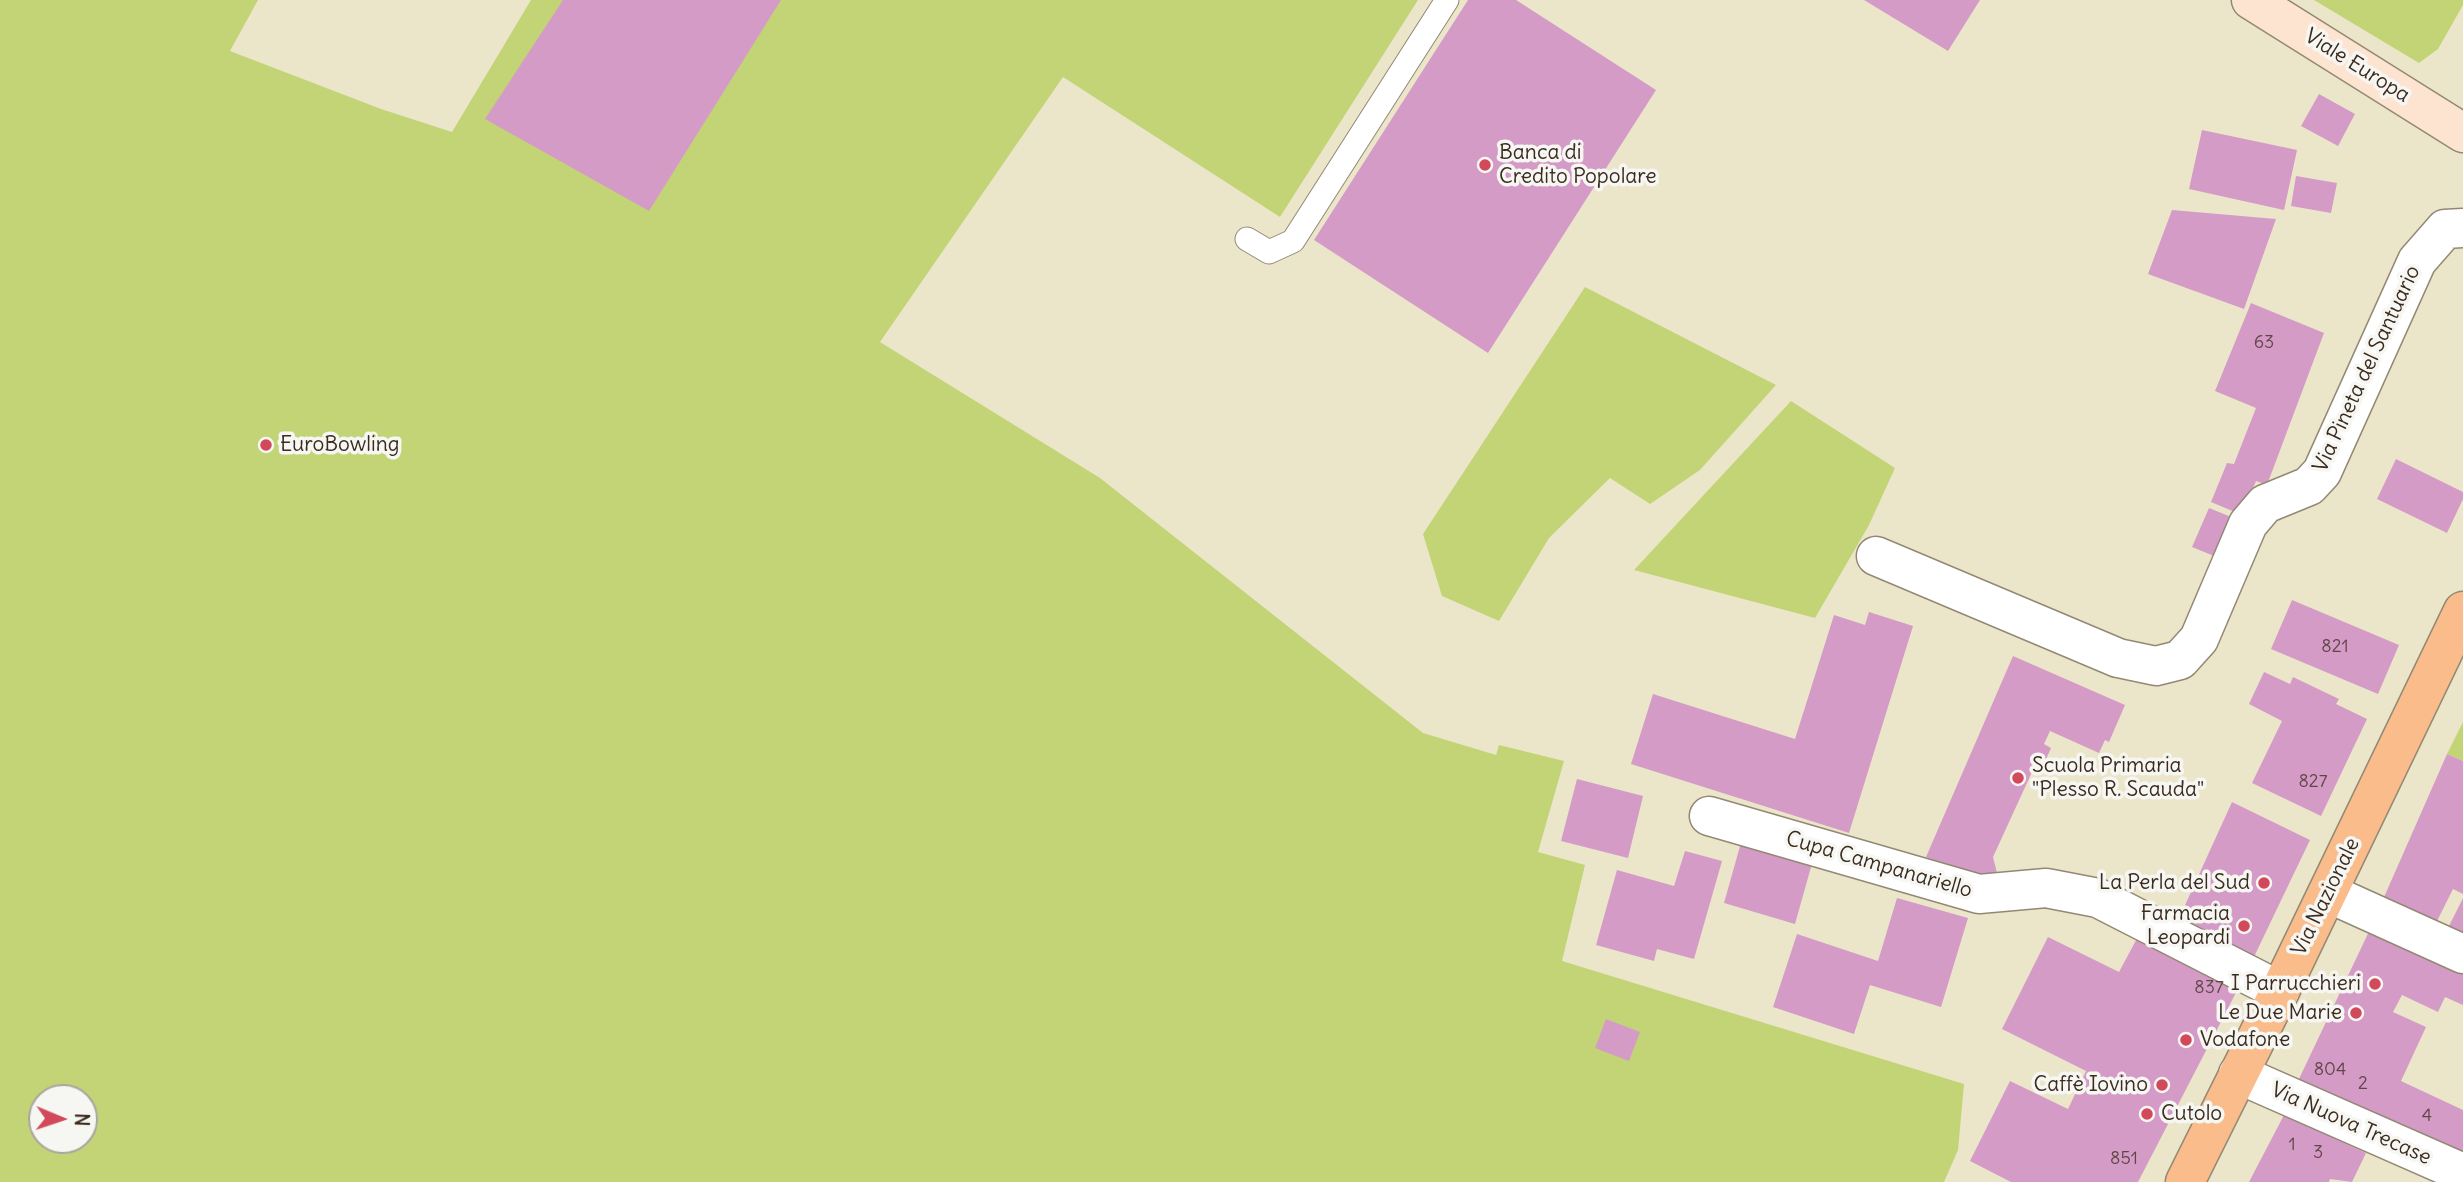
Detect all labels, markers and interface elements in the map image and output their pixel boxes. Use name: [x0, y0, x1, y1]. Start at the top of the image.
street label: Viale Europa: [2300, 24, 2414, 108]
place label: Banca di Credito Popolare: [1499, 140, 1657, 190]
marker: Banca di Credito Popolare: [1477, 157, 1493, 173]
street label: Via Pineta del Santuario: [2308, 262, 2426, 476]
house number: 63: [2254, 332, 2274, 354]
place label: EuroBowling: [280, 432, 400, 458]
marker: EuroBowling: [258, 437, 274, 453]
house number: 821: [2321, 636, 2349, 658]
place label: Scuola Primaria "Plesso R. Scauda": [2032, 753, 2204, 803]
marker: Scuola Primaria "Plesso R. Scauda": [2010, 770, 2026, 786]
house number: 827: [2298, 771, 2328, 793]
street label: Cupa Campanariello: [1783, 826, 1975, 904]
street label: Via Nazionale: [2287, 834, 2365, 960]
place label: La Perla del Sud: [2099, 870, 2250, 896]
marker: La Perla del Sud: [2256, 875, 2272, 891]
place label: Farmacia Leopardi: [2141, 901, 2230, 951]
marker: Farmacia Leopardi: [2236, 918, 2252, 934]
place label: I Parrucchieri: [2231, 971, 2361, 997]
marker: I Parrucchieri: [2367, 976, 2383, 992]
house number: 837: [2194, 977, 2224, 999]
place label: Le Due Marie: [2218, 1000, 2342, 1026]
marker: Le Due Marie: [2348, 1005, 2364, 1021]
place label: Vodafone: [2200, 1027, 2290, 1053]
marker: Vodafone: [2178, 1032, 2194, 1048]
house number: 804: [2314, 1059, 2346, 1081]
place label: Caffè Iovino: [2034, 1072, 2148, 1098]
house number: 2: [2358, 1073, 2368, 1095]
marker: Caffè Iovino: [2154, 1077, 2170, 1093]
street label: Via Nuova Trecase: [2267, 1077, 2435, 1171]
north arrow: [28, 1084, 98, 1154]
place label: Cutolo: [2161, 1101, 2222, 1127]
house number: 4: [2422, 1105, 2432, 1127]
marker: Cutolo: [2139, 1106, 2155, 1122]
text: N: [70, 1113, 94, 1127]
house number: 1: [2288, 1134, 2296, 1156]
house number: 3: [2313, 1142, 2323, 1164]
house number: 851: [2110, 1148, 2138, 1170]

